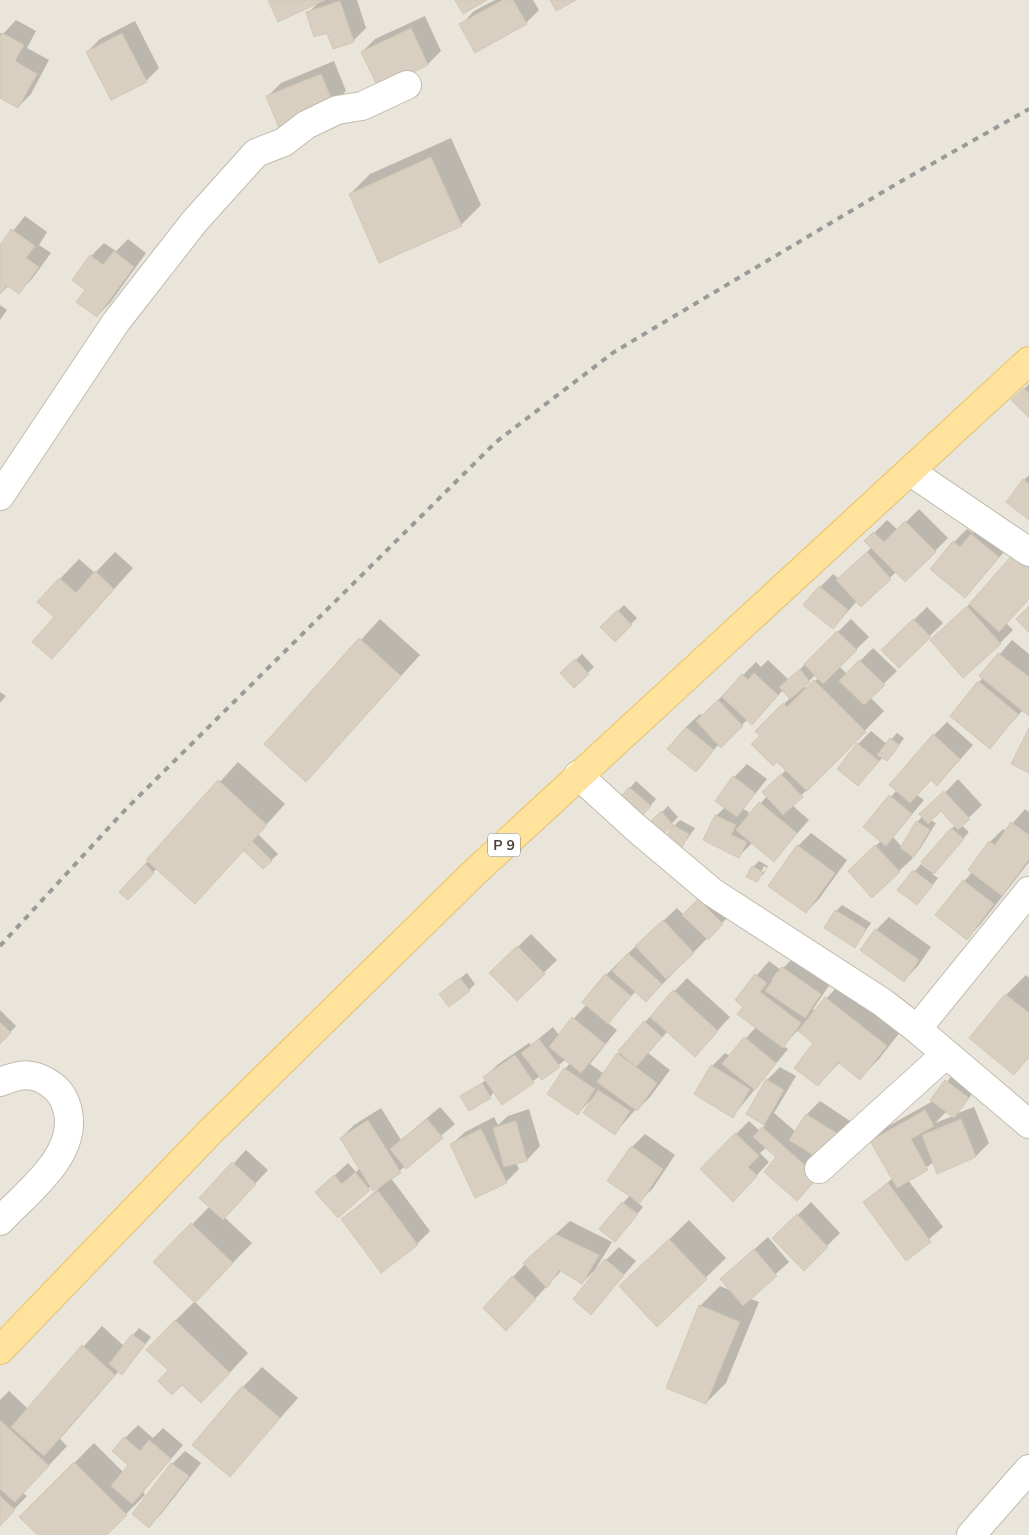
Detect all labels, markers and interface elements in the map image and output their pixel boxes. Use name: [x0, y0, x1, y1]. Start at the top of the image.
road number: P 9: [488, 834, 520, 856]

